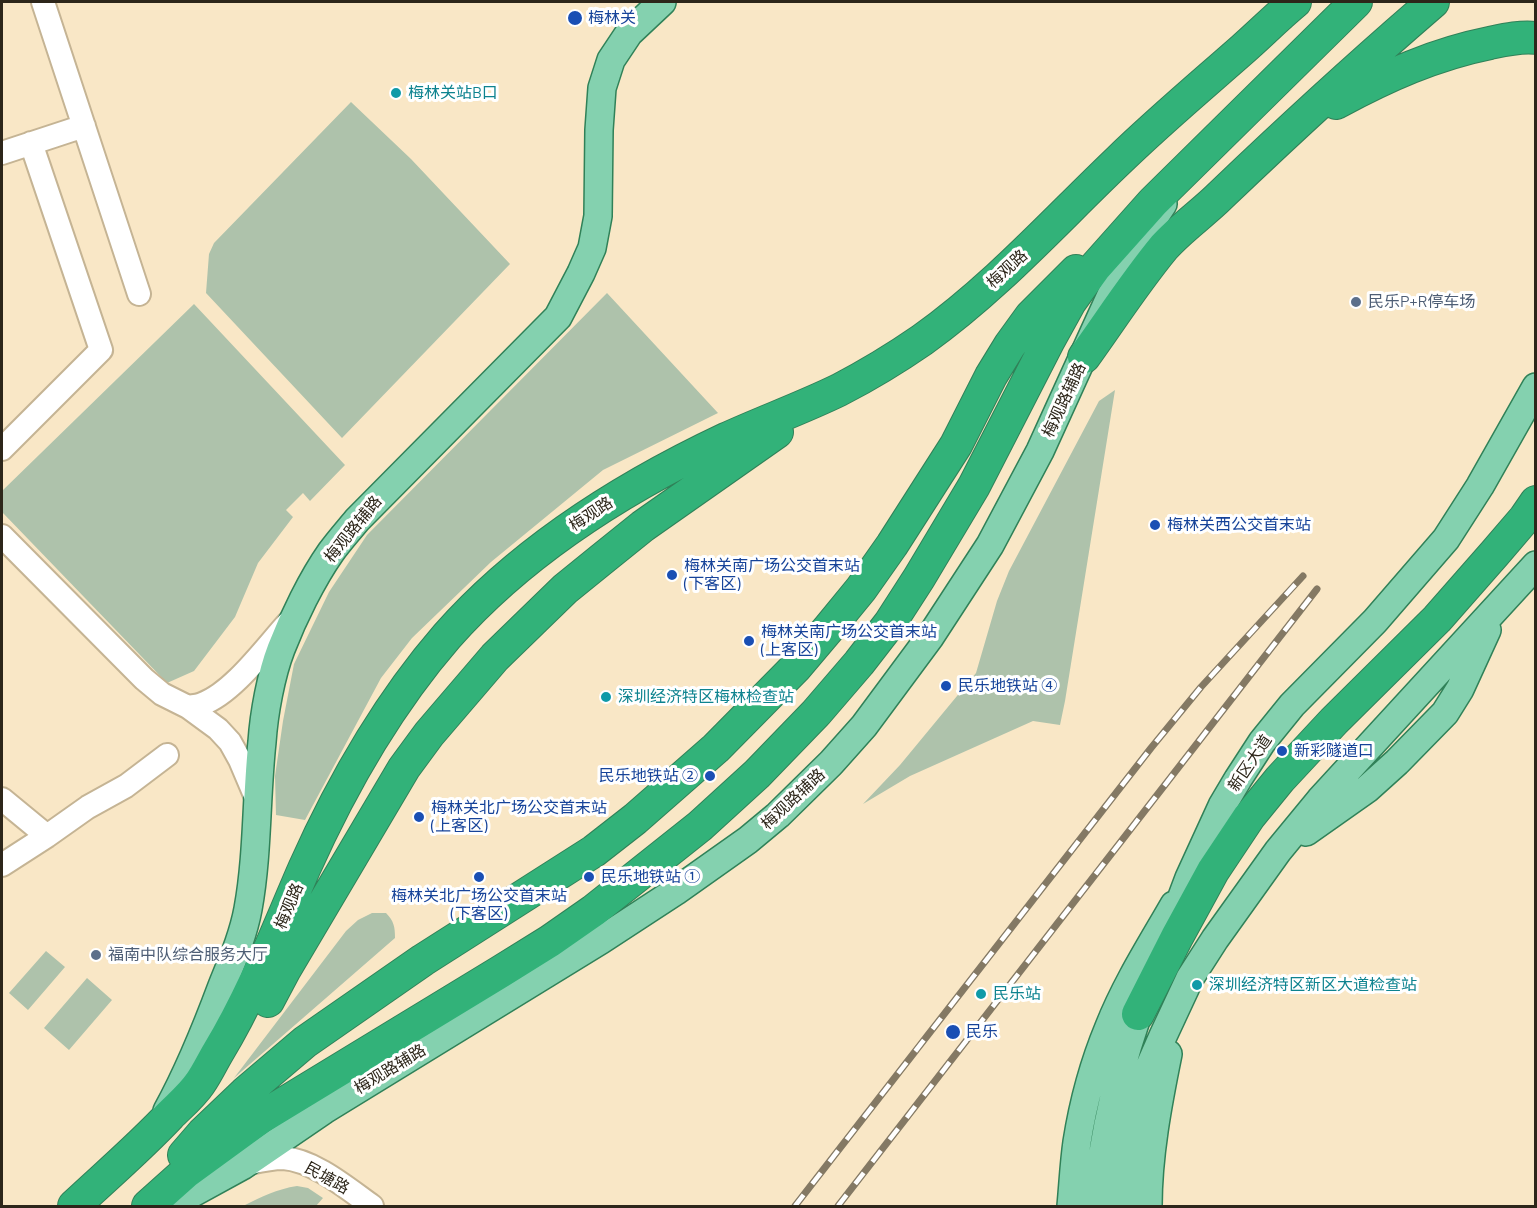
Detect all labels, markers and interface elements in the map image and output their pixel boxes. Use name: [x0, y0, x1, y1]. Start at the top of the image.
place label: 梅林关: [588, 8, 636, 28]
marker: 梅林关: [566, 9, 584, 27]
place label: 梅林关站B口: [408, 83, 498, 103]
marker: 梅林关站B口: [389, 86, 403, 100]
street label: 梅观路: [983, 246, 1031, 292]
place label: 民乐P+R停车场: [1368, 292, 1475, 312]
marker: 民乐P+R停车场: [1349, 295, 1363, 309]
street label: 梅观路辅路: [1038, 360, 1090, 440]
street label: 梅观路辅路: [320, 492, 386, 566]
street label: 梅观路: [566, 493, 616, 535]
place label: 梅林关西公交首末站: [1167, 515, 1311, 535]
marker: 梅林关西公交首末站: [1148, 518, 1162, 532]
place label: 梅林关南广场公交首末站 (下客区): [684, 556, 860, 594]
marker: 梅林关南广场公交首末站 (下客区): [665, 568, 679, 582]
place label: 梅林关南广场公交首末站 (上客区): [761, 622, 937, 660]
marker: 梅林关南广场公交首末站 (上客区): [742, 634, 756, 648]
place label: 民乐地铁站 ④: [958, 676, 1057, 696]
marker: 民乐地铁站 ④: [939, 679, 953, 693]
place label: 深圳经济特区梅林检查站: [618, 687, 794, 707]
marker: 深圳经济特区梅林检查站: [599, 690, 613, 704]
street label: 新区大道: [1224, 731, 1276, 795]
place label: 新彩隧道口: [1294, 741, 1374, 761]
marker: 新彩隧道口: [1275, 744, 1289, 758]
street label: 梅观路辅路: [757, 765, 829, 833]
place label: 民乐地铁站 ②: [599, 766, 698, 786]
marker: 民乐地铁站 ②: [703, 769, 717, 783]
place label: 梅林关北广场公交首末站 (上客区): [431, 798, 607, 836]
marker: 梅林关北广场公交首末站 (上客区): [412, 810, 426, 824]
place label: 民乐地铁站 ①: [601, 867, 700, 887]
marker: 梅林关北广场公交首末站 (下客区): [472, 870, 486, 884]
marker: 民乐地铁站 ①: [582, 870, 596, 884]
street label: 梅观路: [271, 880, 307, 932]
place label: 梅林关北广场公交首末站 (下客区): [391, 886, 567, 924]
place label: 福南中队综合服务大厅: [108, 945, 268, 965]
marker: 福南中队综合服务大厅: [89, 948, 103, 962]
place label: 深圳经济特区新区大道检查站: [1209, 975, 1417, 995]
marker: 深圳经济特区新区大道检查站: [1190, 978, 1204, 992]
place label: 民乐站: [993, 984, 1041, 1004]
marker: 民乐站: [974, 987, 988, 1001]
place label: 民乐: [966, 1022, 998, 1042]
marker: 民乐: [944, 1023, 962, 1041]
street label: 梅观路辅路: [351, 1040, 429, 1098]
street label: 民塘路: [301, 1158, 353, 1198]

